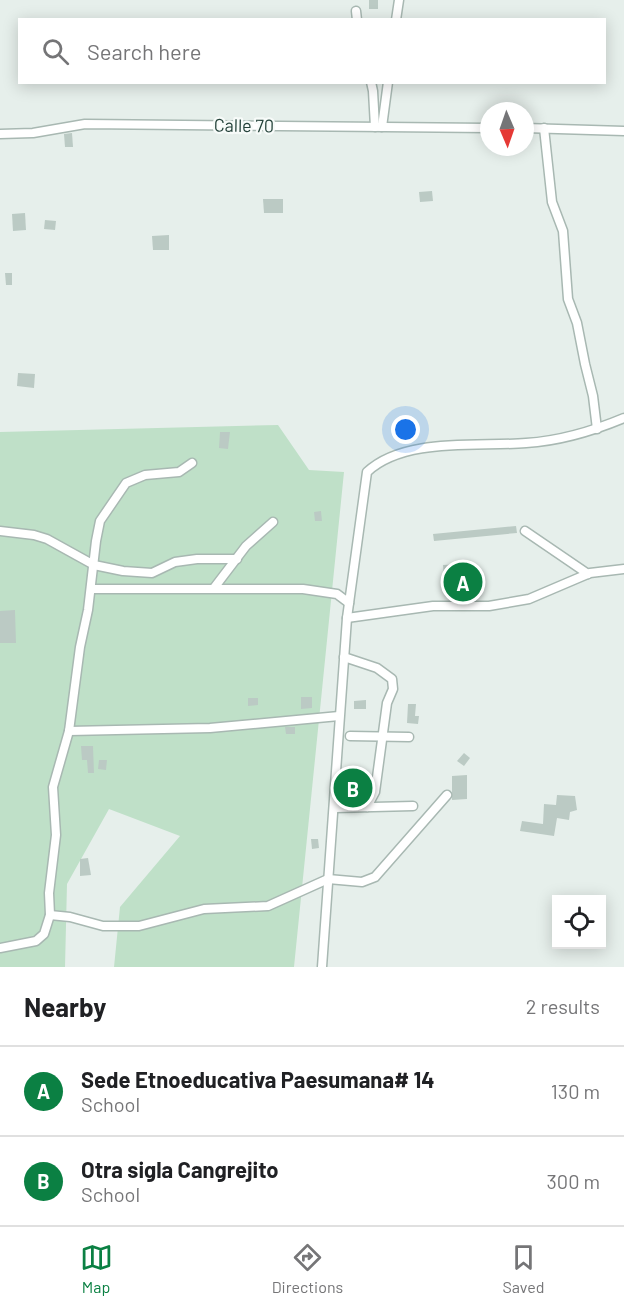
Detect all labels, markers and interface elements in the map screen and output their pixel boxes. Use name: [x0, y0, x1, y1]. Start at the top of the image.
search box: [18, 18, 606, 84]
icon: search: [39, 35, 72, 68]
text: Search here: [87, 38, 201, 64]
north arrow: [480, 102, 534, 156]
street label: Calle 70: [214, 113, 274, 137]
your location: [391, 415, 420, 444]
pin: A: [444, 560, 482, 604]
pin: B: [334, 766, 372, 810]
map controls: [552, 895, 606, 949]
button: locate: [552, 895, 606, 949]
text: Nearby: [24, 991, 106, 1022]
text: 2 results: [526, 994, 600, 1018]
text: Sede Etnoeducativa Paesumana# 14: [81, 1066, 435, 1092]
text: A: [37, 1079, 50, 1103]
text: 130 m: [551, 1079, 600, 1103]
text: School: [81, 1092, 140, 1116]
text: Otra sigla Cangrejito: [81, 1156, 279, 1182]
text: B: [37, 1169, 50, 1193]
text: 300 m: [547, 1169, 600, 1193]
text: School: [81, 1182, 140, 1206]
tab: Map: [80, 1241, 113, 1296]
tab: Directions: [272, 1241, 343, 1296]
tab: Saved: [502, 1241, 544, 1296]

